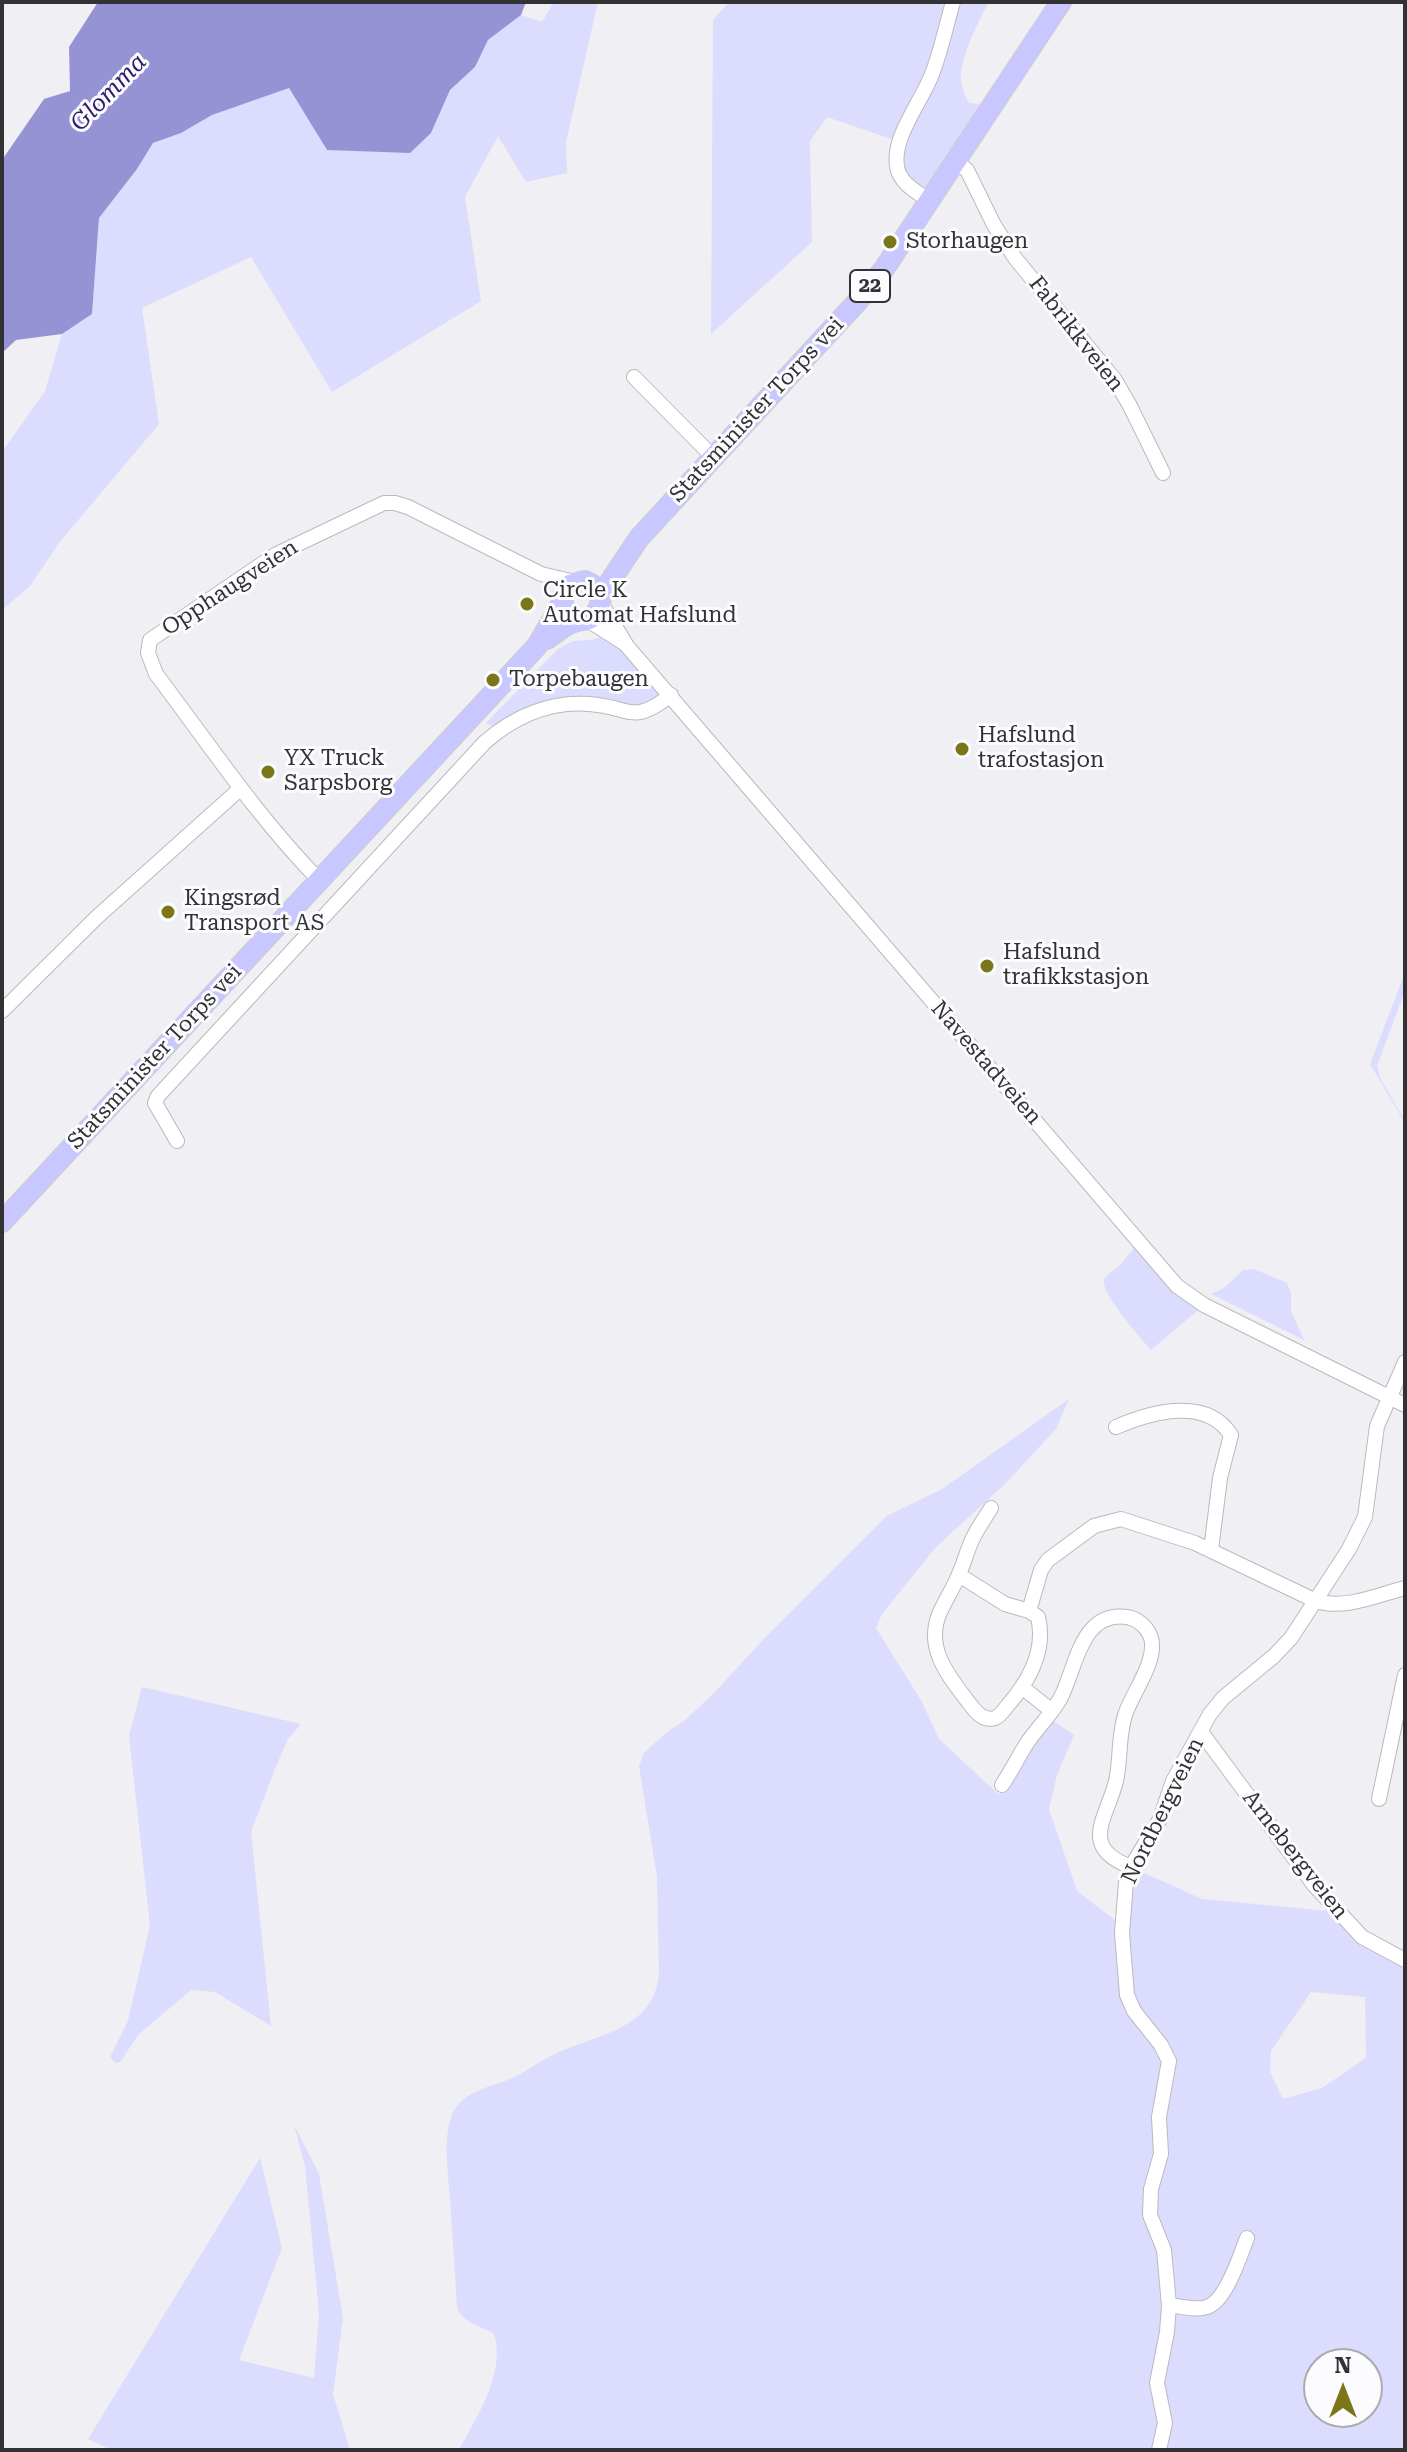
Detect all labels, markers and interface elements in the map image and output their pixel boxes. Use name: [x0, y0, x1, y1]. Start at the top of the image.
water label: Glomma: [65, 48, 153, 138]
place label: Storhaugen: [906, 229, 1028, 255]
marker: Storhaugen: [881, 233, 899, 251]
road number: 22: [850, 270, 890, 302]
street label: Fabrikkveien: [1023, 271, 1129, 397]
street label: Statsminister Torps vei: [664, 312, 850, 508]
street label: Opphaugveien: [157, 534, 303, 642]
place label: Circle K Automat Hafslund: [543, 578, 737, 630]
marker: Circle K Automat Hafslund: [518, 595, 536, 613]
place label: Torpebaugen: [509, 667, 649, 693]
marker: Torpebaugen: [484, 671, 502, 689]
place label: Hafslund trafostasjon: [978, 723, 1104, 774]
marker: Hafslund trafostasjon: [953, 740, 971, 758]
place label: YX Truck Sarpsborg: [284, 746, 393, 798]
marker: YX Truck Sarpsborg: [259, 763, 277, 781]
place label: Kingsrød Transport AS: [184, 886, 324, 938]
marker: Kingsrød Transport AS: [159, 903, 177, 921]
place label: Hafslund trafikkstasjon: [1003, 940, 1149, 992]
marker: Hafslund trafikkstasjon: [978, 957, 996, 975]
street label: Statsminister Torps vei: [62, 959, 248, 1155]
street label: Navestadveien: [925, 996, 1047, 1130]
street label: Nordbergveien: [1116, 1734, 1210, 1888]
street label: Arnebergveien: [1237, 1785, 1353, 1925]
north arrow: [1303, 2348, 1383, 2428]
text: N: [1335, 2353, 1351, 2378]

